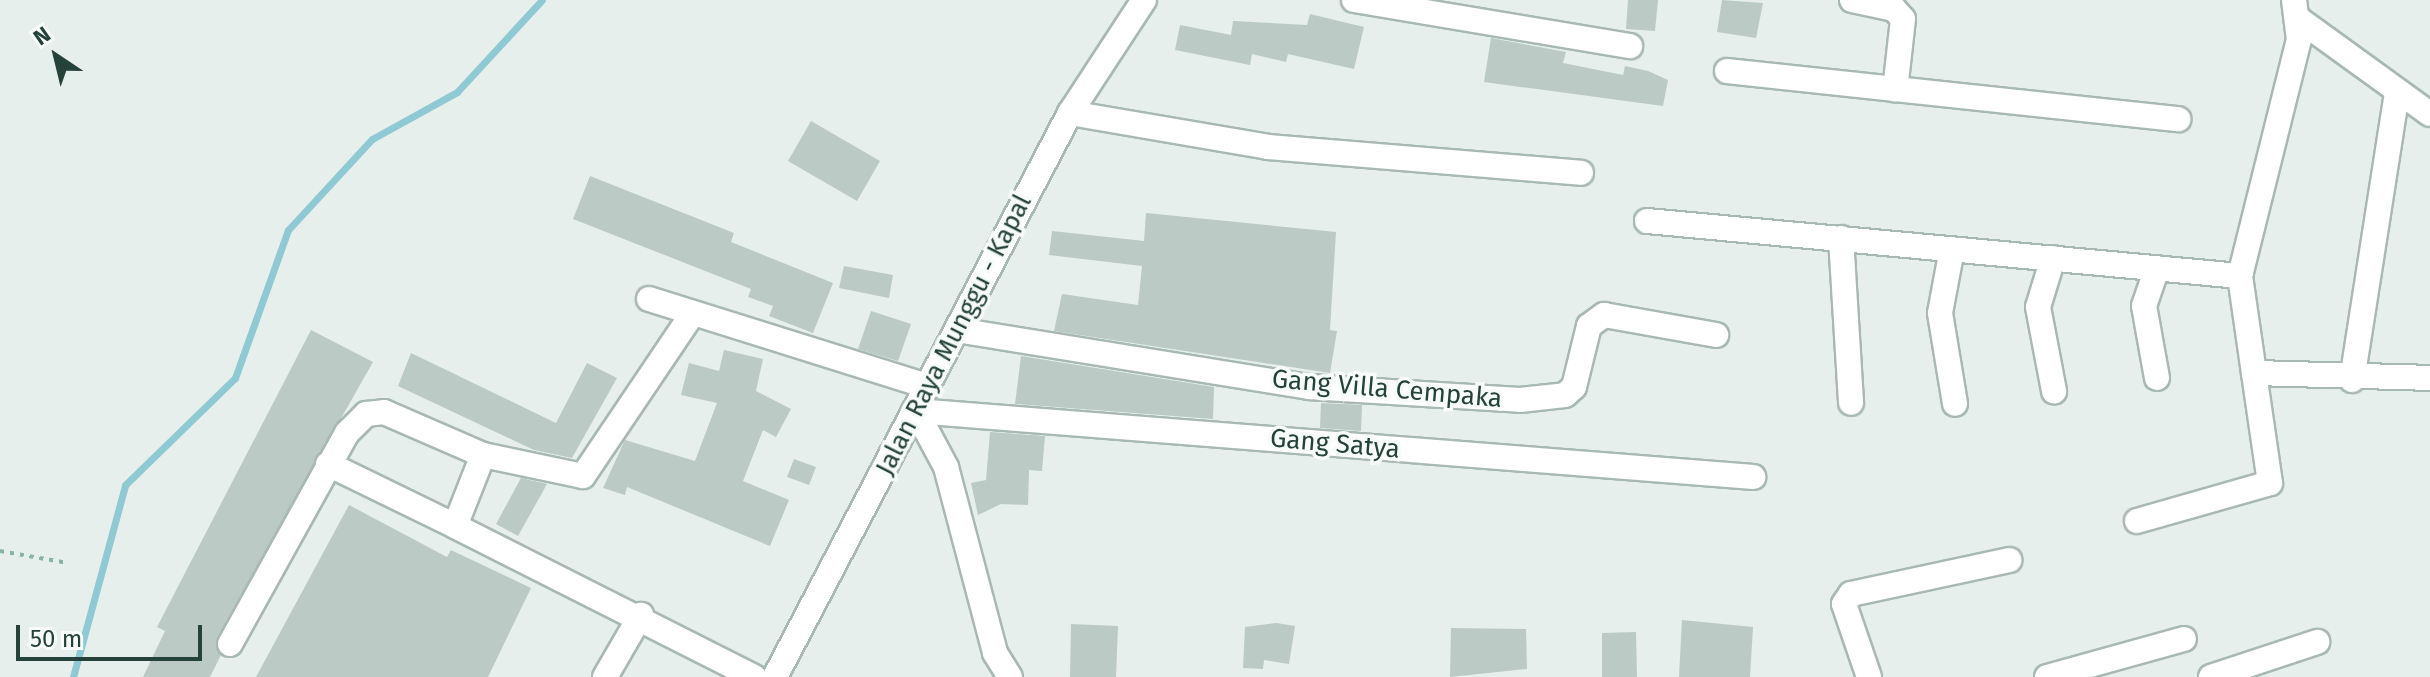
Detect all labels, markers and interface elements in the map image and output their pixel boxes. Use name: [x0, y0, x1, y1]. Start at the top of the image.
north arrow: [16, 16, 96, 96]
text: N: [28, 21, 56, 51]
street label: Jalan Raya Munggu - Kapal: [870, 189, 1038, 481]
street label: Gang Villa Cempaka: [1271, 363, 1503, 415]
street label: Gang Satya: [1269, 423, 1401, 465]
scale bar: [20, 609, 206, 659]
text: 50 m: [30, 625, 82, 653]

